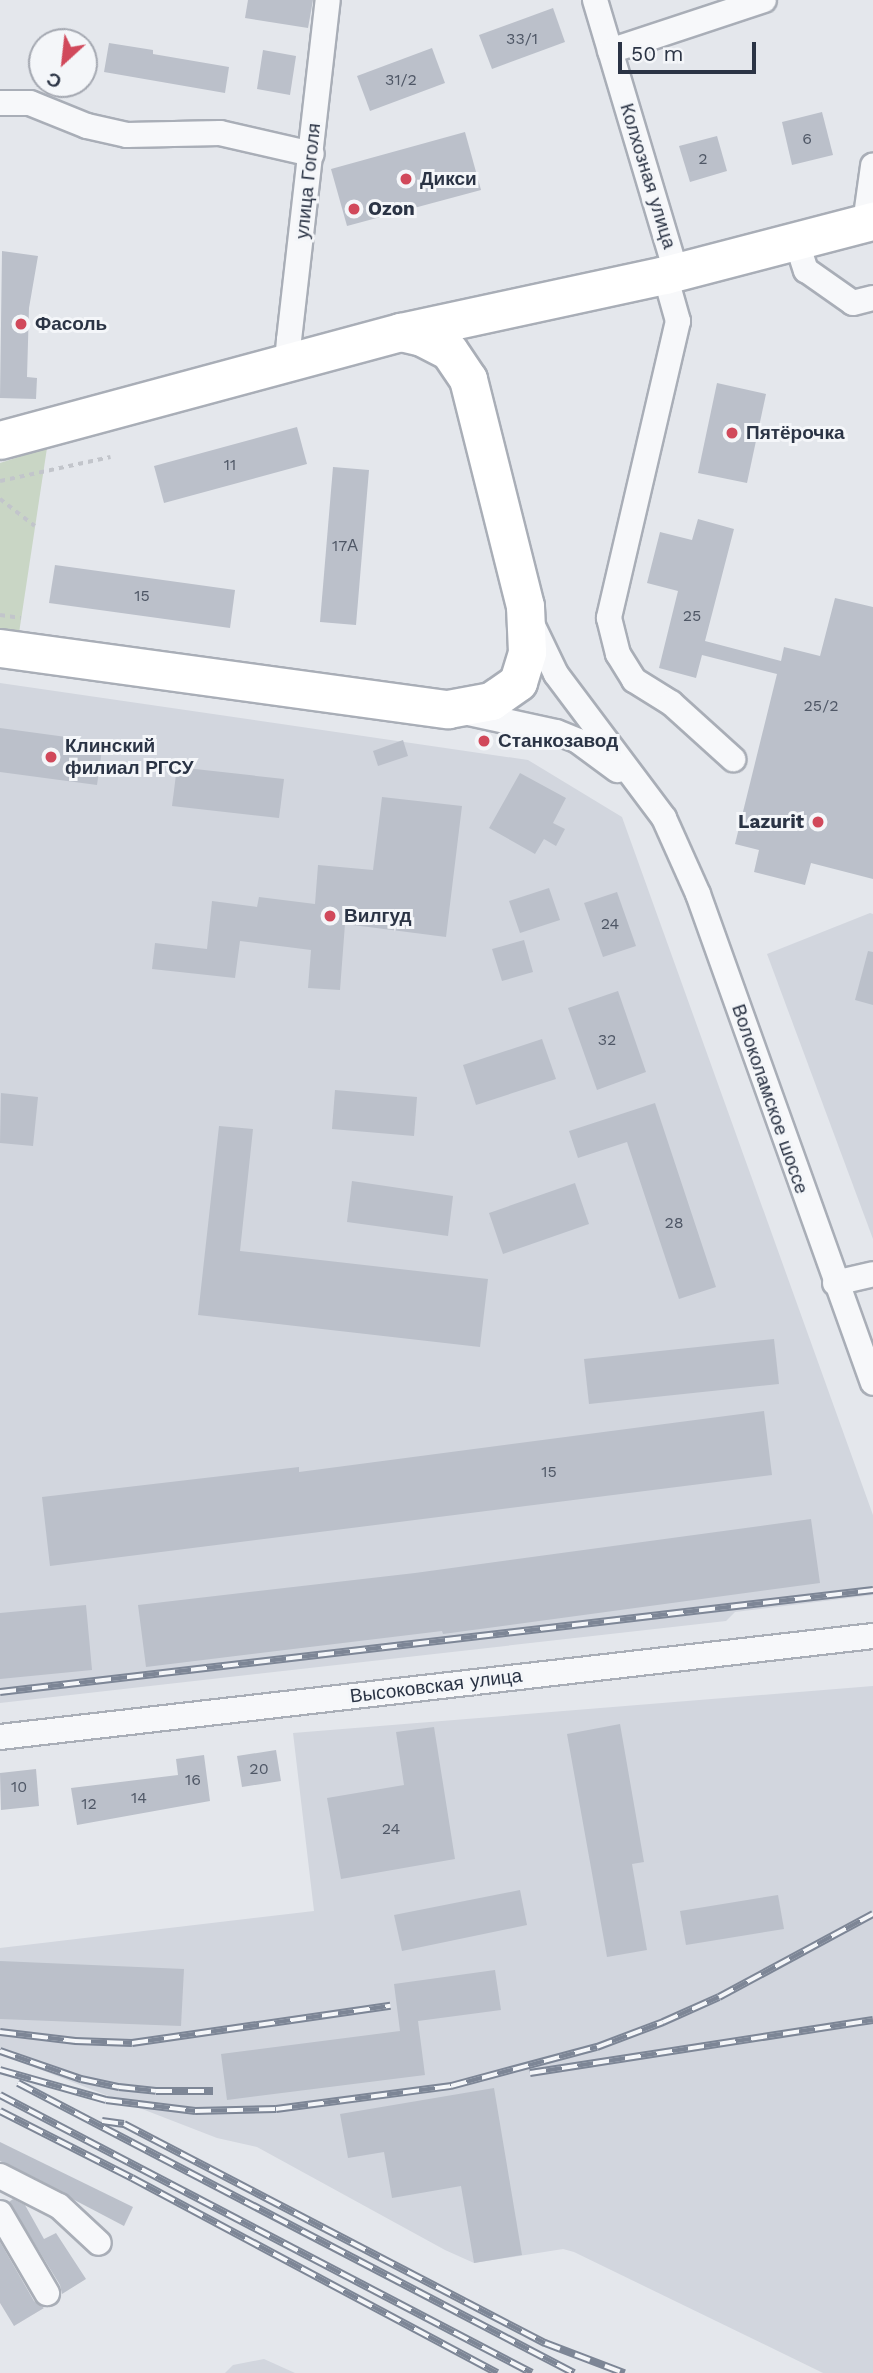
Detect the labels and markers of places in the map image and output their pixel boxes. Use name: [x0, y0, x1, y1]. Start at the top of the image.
place label: Дикси: [420, 168, 477, 190]
marker: Дикси: [398, 171, 414, 187]
place label: Ozon: [368, 198, 415, 220]
marker: Ozon: [346, 201, 362, 217]
place label: Фасоль: [35, 313, 107, 335]
marker: Фасоль: [13, 316, 29, 332]
place label: Пятёрочка: [746, 422, 844, 444]
marker: Пятёрочка: [724, 425, 740, 441]
place label: Станкозавод: [498, 730, 618, 752]
marker: Станкозавод: [476, 733, 492, 749]
place label: Клинский филиал РГСУ: [65, 735, 194, 779]
marker: Клинский филиал РГСУ: [43, 749, 59, 765]
place label: Lazurit: [738, 811, 804, 833]
marker: Lazurit: [810, 814, 826, 830]
place label: Вилгуд: [344, 905, 412, 927]
marker: Вилгуд: [322, 908, 338, 924]

